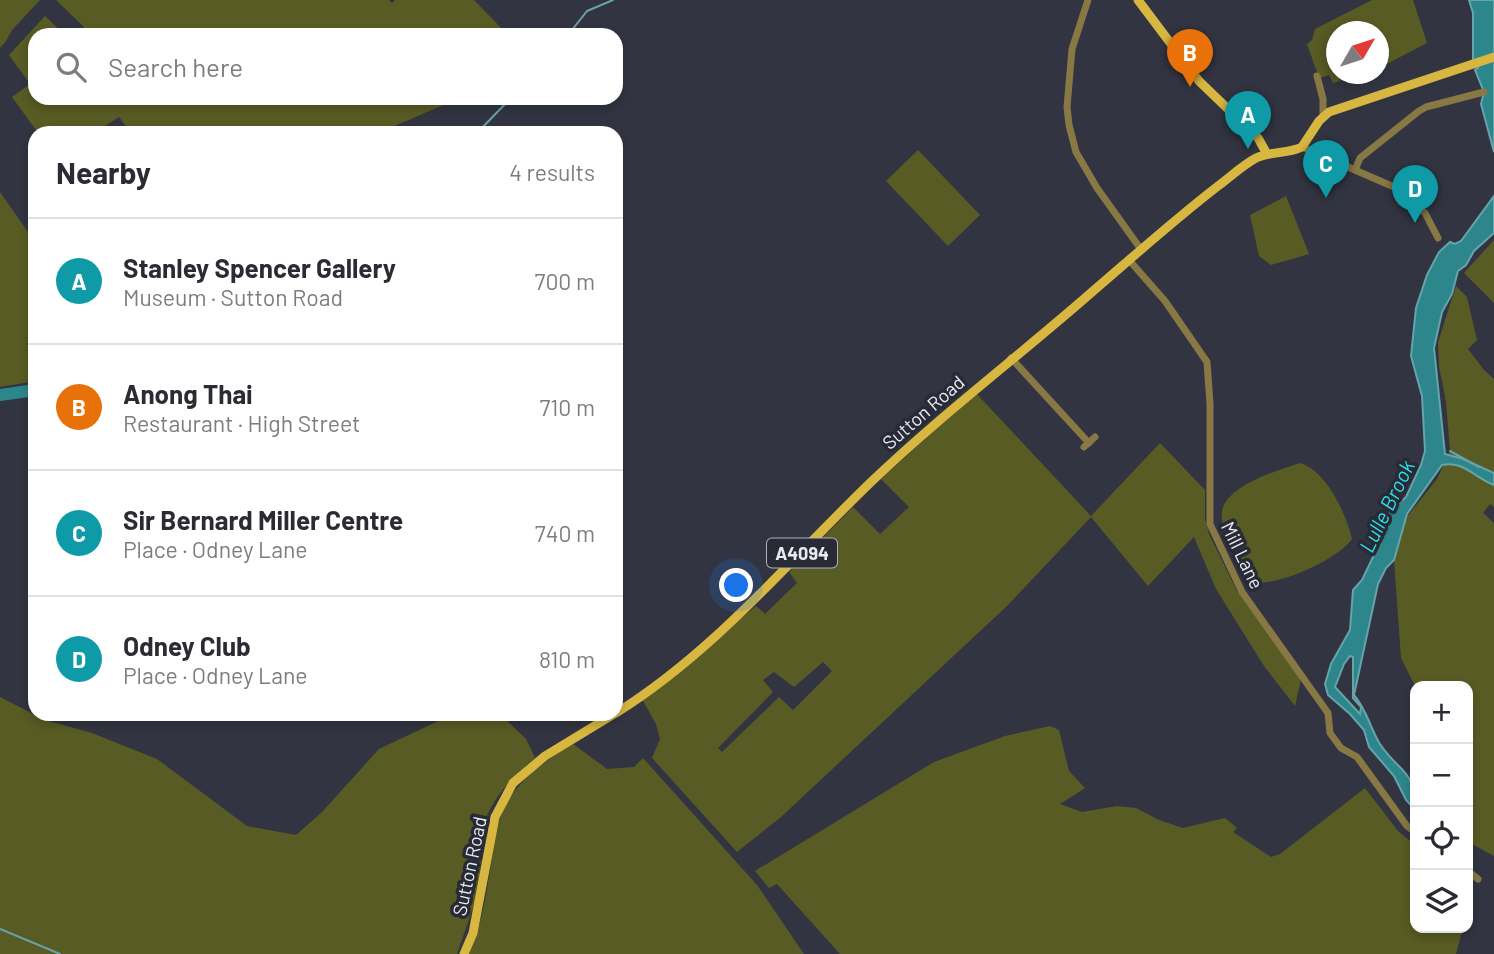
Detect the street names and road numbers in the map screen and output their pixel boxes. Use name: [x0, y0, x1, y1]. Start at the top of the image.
street label: Sutton Road: [877, 370, 969, 454]
street label: Mill Lane: [1217, 518, 1269, 592]
road number: A4094: [767, 538, 837, 568]
street label: Sutton Road: [447, 814, 491, 918]

